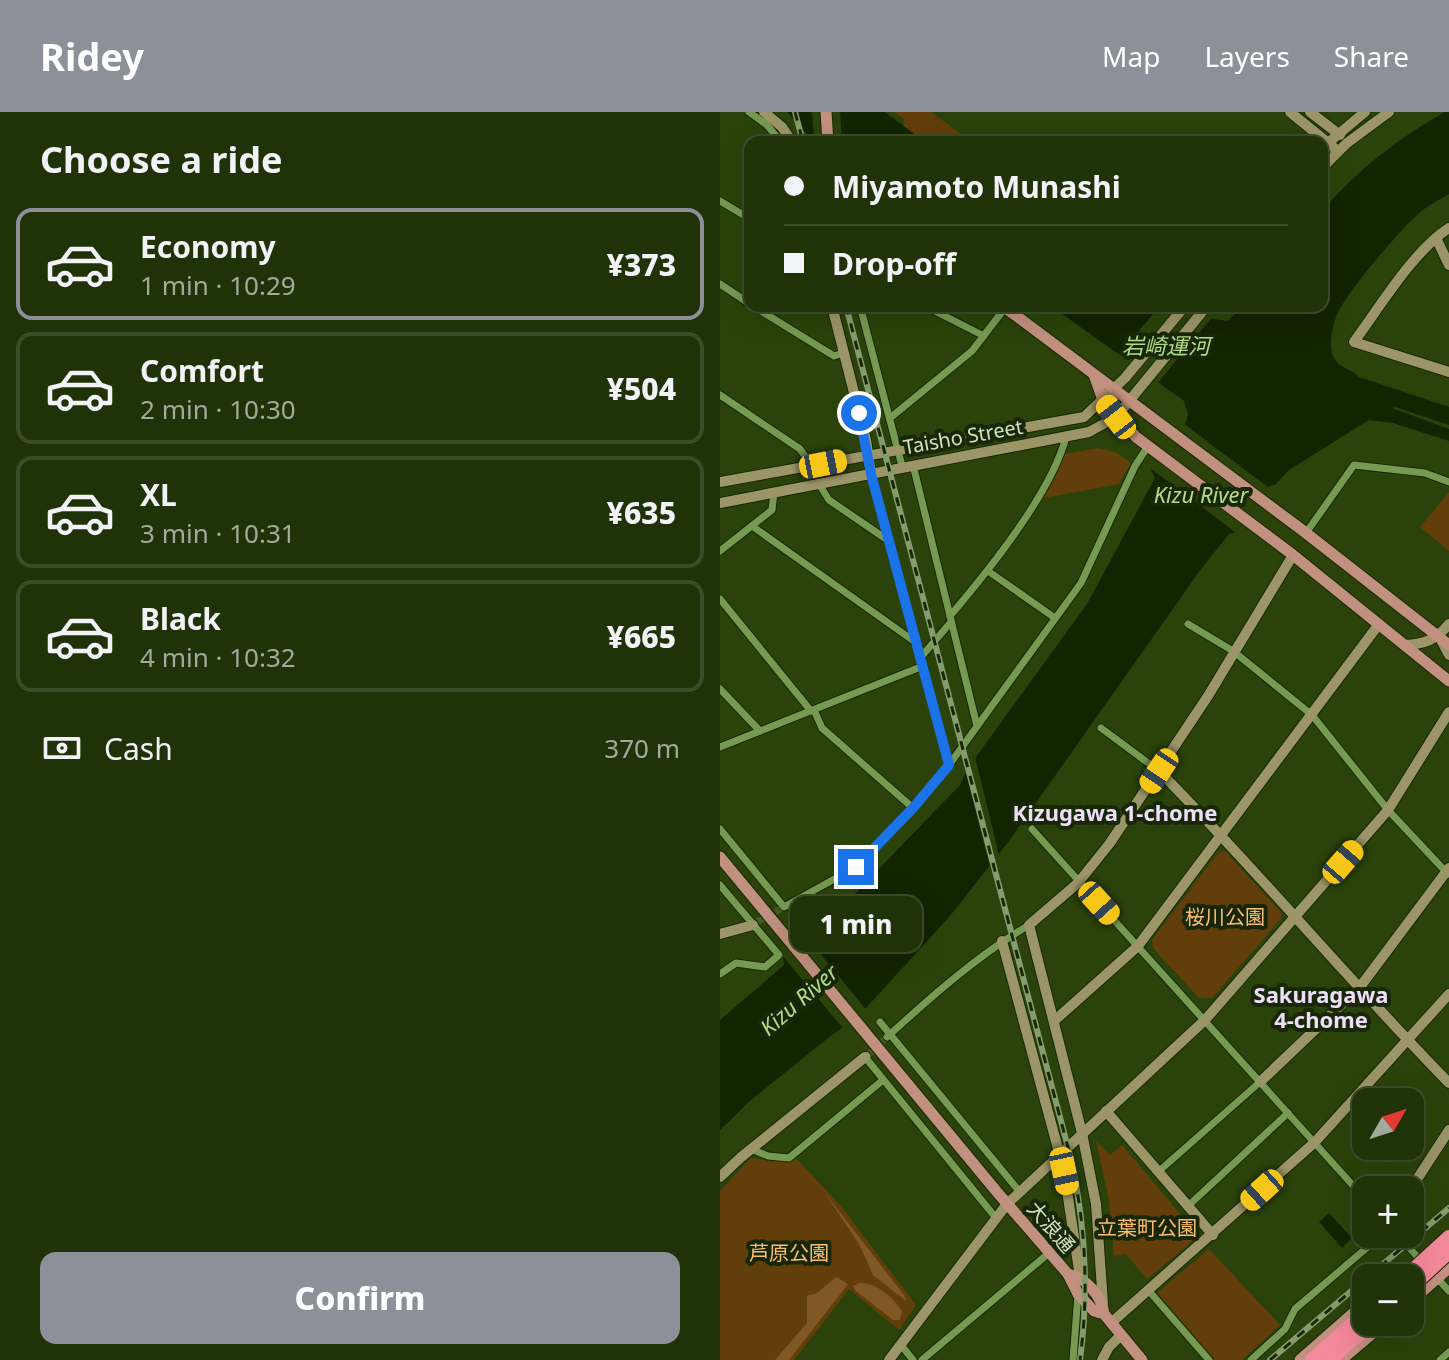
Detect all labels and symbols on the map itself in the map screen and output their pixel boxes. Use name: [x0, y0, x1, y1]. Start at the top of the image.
water label: 岩崎運河: [1122, 330, 1214, 360]
car: [1092, 391, 1140, 443]
route start: [841, 395, 877, 431]
street label: Taisho Street: [901, 413, 1025, 460]
car: [797, 448, 849, 480]
water label: Kizu River: [1154, 479, 1250, 509]
car: [1136, 744, 1182, 798]
district label: Kizugawa 1-chome: [1013, 797, 1217, 827]
car: [1318, 836, 1368, 888]
route end: [838, 849, 874, 885]
car: [1074, 877, 1124, 929]
callout: 1 min: [790, 895, 922, 951]
park label: 桜川公園: [1185, 903, 1265, 930]
water label: Kizu River: [753, 956, 845, 1042]
district label: Sakuragawa 4-chome: [1254, 979, 1388, 1034]
north arrow: [1352, 1088, 1424, 1160]
car: [1047, 1145, 1081, 1197]
car: [1236, 1165, 1288, 1215]
street label: 大浪通: [1022, 1195, 1081, 1258]
park label: 立葉町公園: [1097, 1214, 1197, 1241]
park label: 芦原公園: [749, 1239, 829, 1266]

